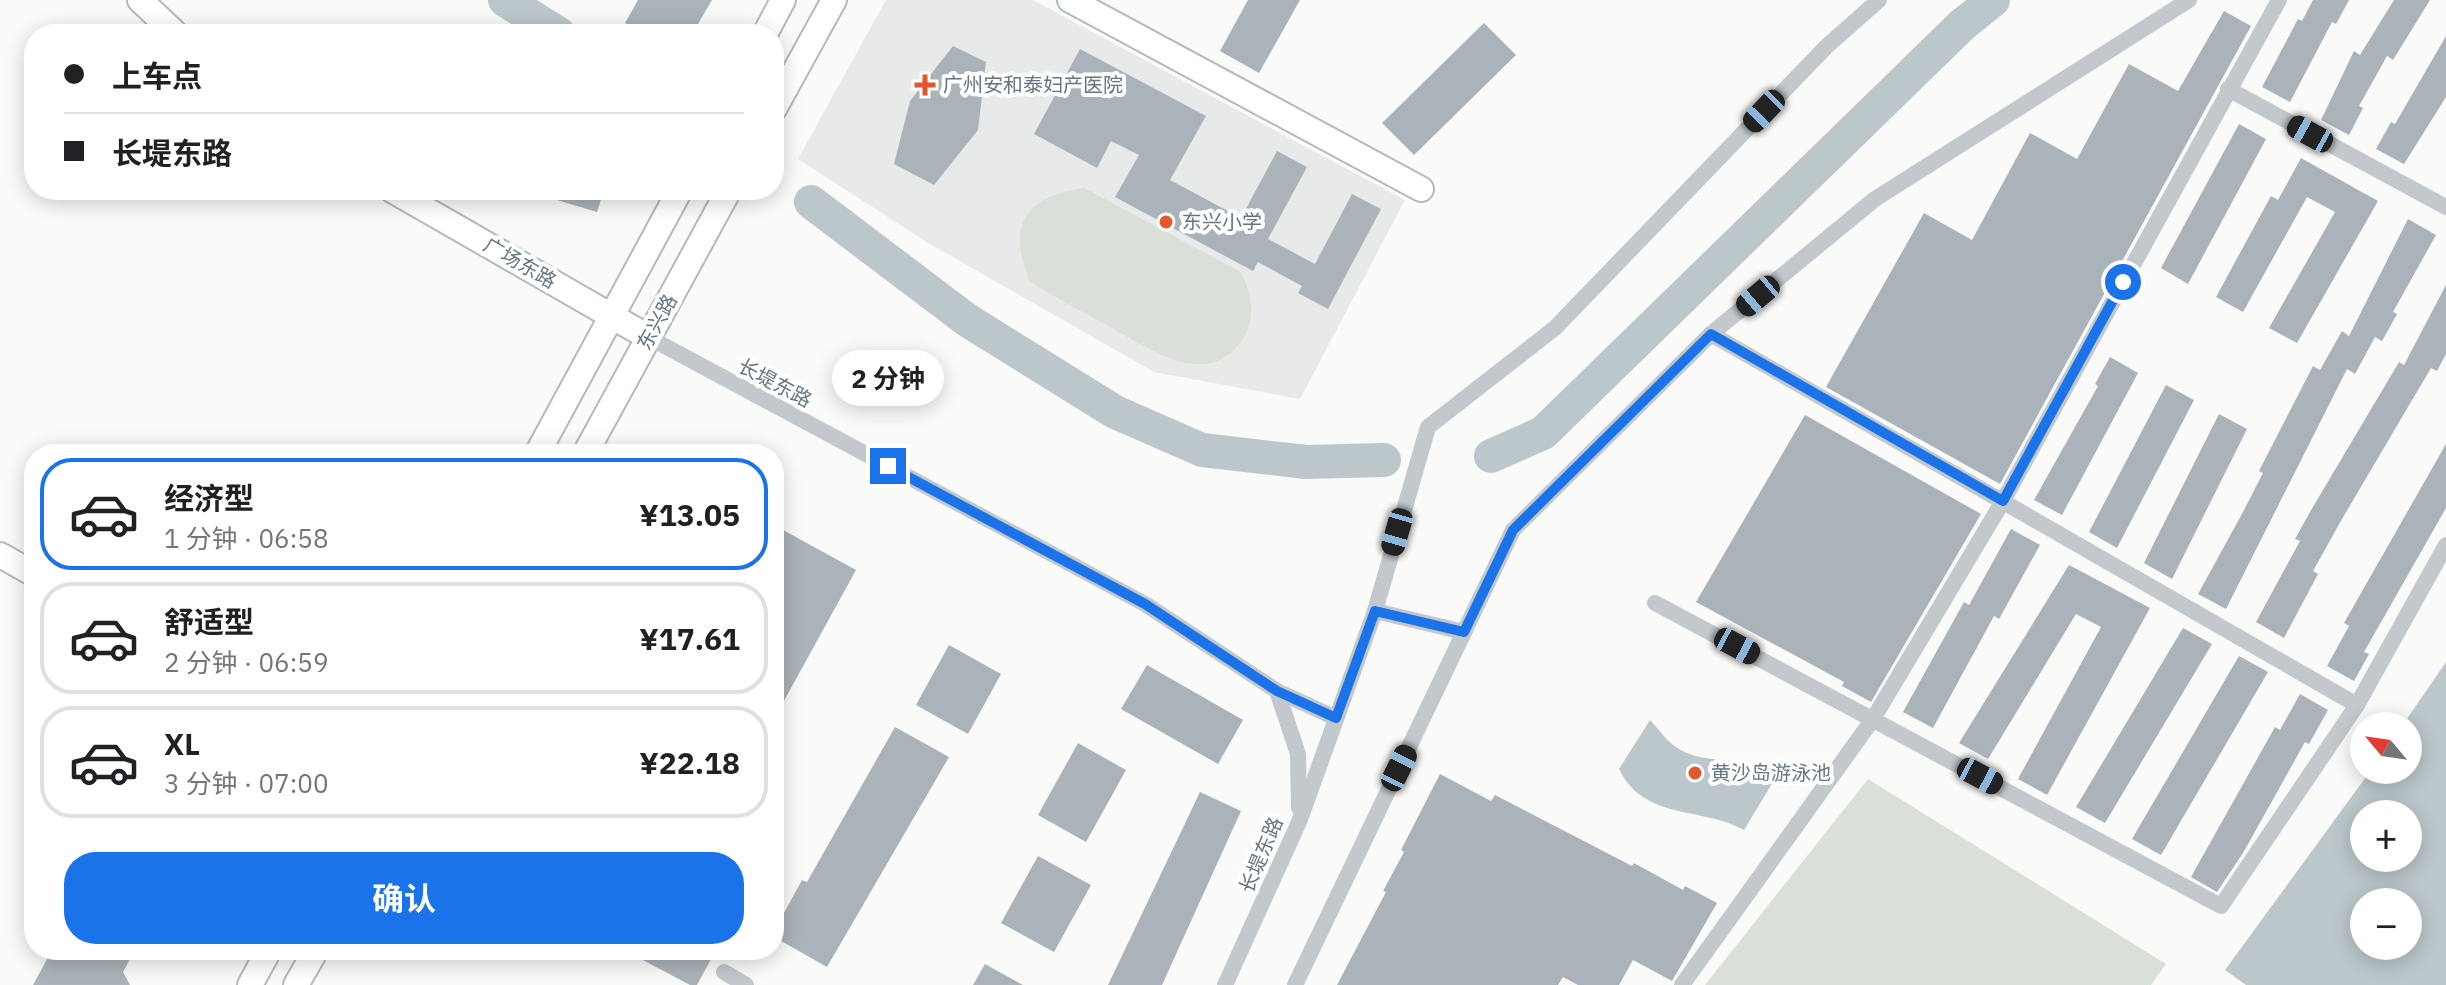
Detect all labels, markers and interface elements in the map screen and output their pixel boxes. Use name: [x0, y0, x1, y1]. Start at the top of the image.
text: 上车点: [112, 56, 202, 95]
place label: 广州安和泰妇产医院: [943, 71, 1123, 98]
marker: 广州安和泰妇产医院: [914, 74, 936, 96]
car: [1739, 85, 1789, 137]
car: [2283, 112, 2337, 156]
text: 长堤东路: [112, 133, 232, 172]
place label: 东兴小学: [1182, 208, 1262, 235]
marker: 东兴小学: [1157, 213, 1175, 231]
street label: 广场东路: [479, 231, 562, 294]
route start: [2105, 264, 2141, 300]
car: [1732, 271, 1784, 321]
street label: 东兴路: [630, 289, 683, 355]
callout: 2 分钟: [832, 350, 944, 406]
street label: 长堤东路: [734, 352, 817, 413]
text: 2 分钟: [851, 361, 925, 395]
route end: [870, 448, 906, 484]
icon: car: [68, 478, 140, 550]
text: 经济型: [164, 478, 254, 517]
text: ¥13.05: [639, 495, 740, 534]
car: [1379, 506, 1415, 558]
text: 1 分钟 · 06:58: [164, 521, 328, 555]
icon: car: [68, 602, 140, 674]
text: 舒适型: [164, 602, 254, 641]
text: ¥17.61: [639, 619, 740, 658]
car: [1710, 624, 1764, 668]
text: 2 分钟 · 06:59: [164, 645, 328, 679]
north arrow: [2350, 712, 2422, 784]
map controls: [2350, 712, 2422, 960]
text: XL: [164, 724, 200, 763]
icon: car: [68, 726, 140, 798]
car: [1378, 741, 1420, 795]
text: ¥22.18: [639, 743, 740, 782]
car: [1953, 754, 2007, 798]
place label: 黄沙岛游泳池: [1711, 759, 1831, 786]
marker: 黄沙岛游泳池: [1686, 764, 1704, 782]
text: 3 分钟 · 07:00: [164, 766, 328, 800]
button: +: [2350, 800, 2422, 872]
street label: 长堤东路: [1232, 813, 1289, 897]
button: 确认: [64, 852, 744, 944]
button: −: [2350, 888, 2422, 960]

